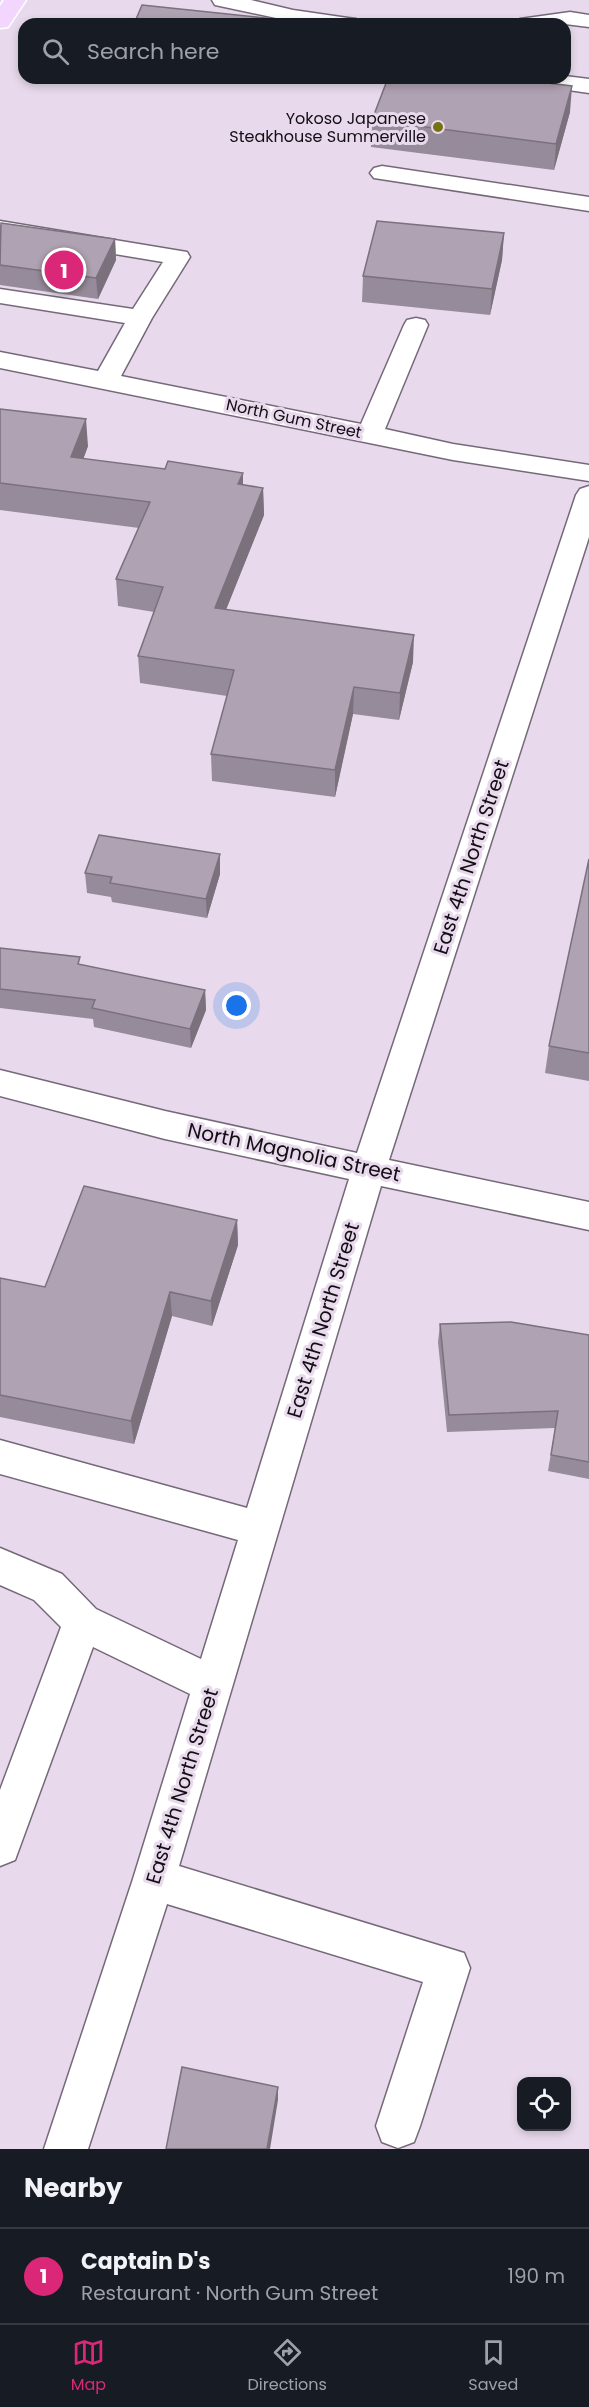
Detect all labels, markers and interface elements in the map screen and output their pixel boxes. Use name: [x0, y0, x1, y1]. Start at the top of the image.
search box: [18, 18, 571, 84]
icon: search: [39, 35, 72, 68]
text: Search here: [87, 36, 220, 67]
place label: Yokoso Japanese Steakhouse Summerville: [229, 107, 426, 148]
marker: Yokoso Japanese Steakhouse Summerville: [431, 120, 445, 134]
pin: 1: [44, 248, 84, 292]
street label: North Gum Street: [224, 393, 364, 444]
street label: East 4th North Street: [426, 756, 516, 958]
your location: [222, 991, 251, 1020]
street label: North Magnolia Street: [185, 1116, 403, 1188]
street label: East 4th North Street: [280, 1219, 366, 1421]
street label: East 4th North Street: [139, 1685, 225, 1887]
map controls: [517, 2077, 571, 2131]
button: locate: [517, 2077, 571, 2131]
text: Nearby: [24, 2170, 122, 2206]
text: Captain D's: [81, 2246, 211, 2277]
text: 1: [40, 2262, 47, 2290]
text: 190 m: [508, 2262, 565, 2290]
text: Restaurant · North Gum Street: [81, 2279, 378, 2307]
tab: Map: [71, 2336, 106, 2397]
tab: Directions: [248, 2336, 327, 2397]
tab: Saved: [468, 2336, 518, 2397]

